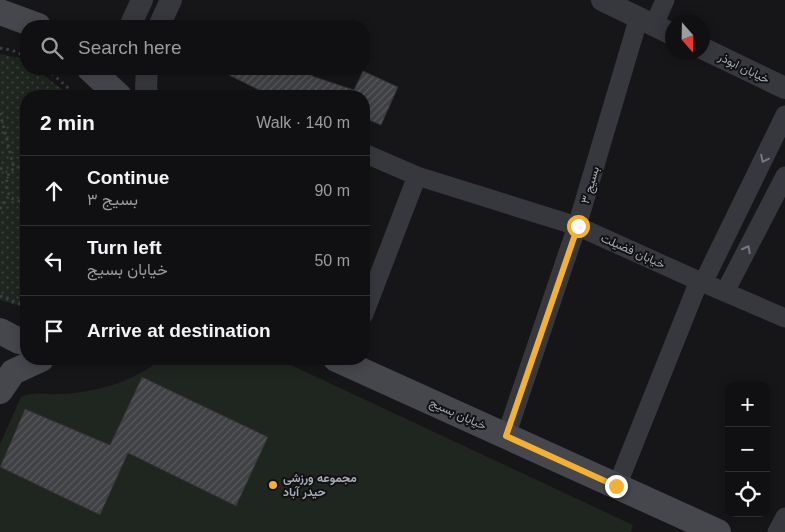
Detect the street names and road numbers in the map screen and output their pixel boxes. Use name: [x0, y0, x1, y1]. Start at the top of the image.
street label: خیابان ابوذر: [715, 49, 772, 87]
street label: بسیج ۳: [578, 165, 604, 206]
street label: خیابان فضیلت: [599, 231, 667, 271]
street label: خیابان بسیج: [427, 395, 489, 435]

